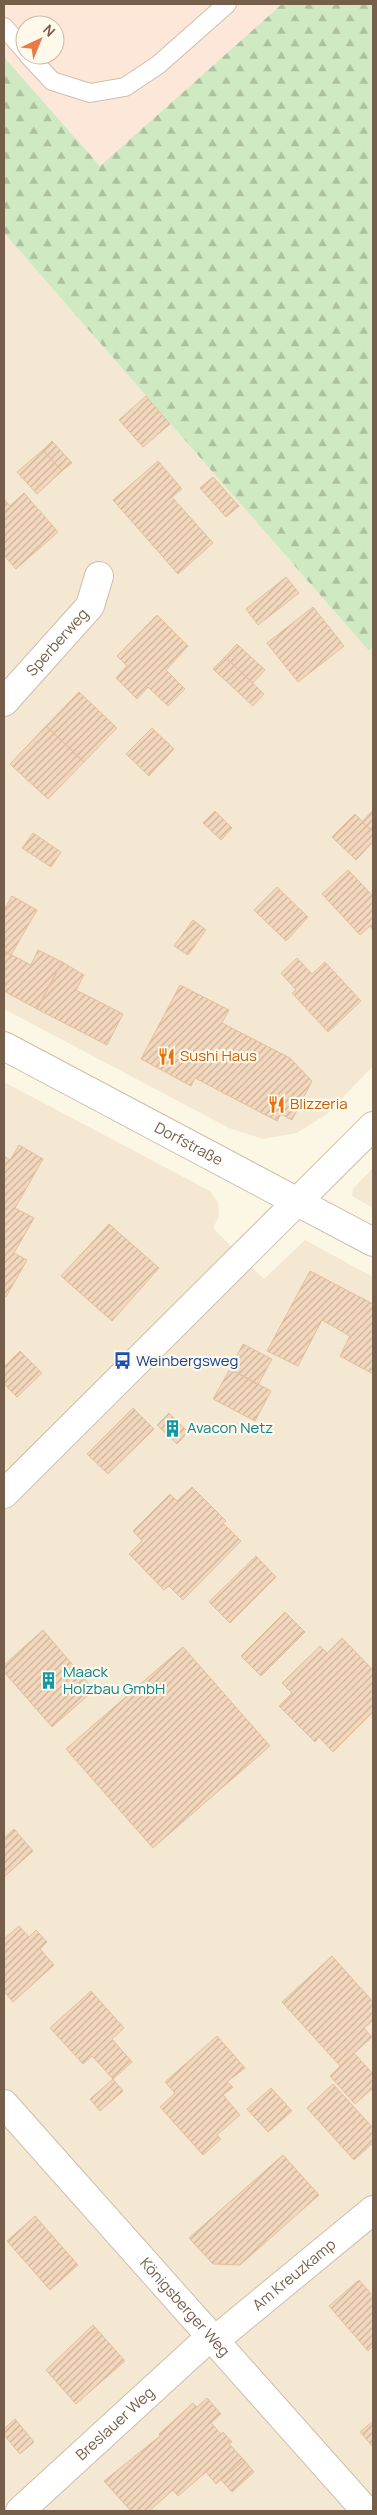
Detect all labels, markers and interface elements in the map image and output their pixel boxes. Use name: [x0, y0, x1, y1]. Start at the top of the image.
north arrow: [15, 15, 65, 65]
text: N: [39, 20, 60, 41]
street label: Sperberweg: [21, 604, 93, 680]
place label: Sushi Haus: [180, 1045, 257, 1066]
restaurant icon: Sushi Haus: [156, 1046, 176, 1066]
place label: Blizzeria: [290, 1093, 348, 1114]
restaurant icon: Blizzeria: [266, 1094, 286, 1114]
street label: Dorfstraße: [151, 1117, 227, 1171]
place label: Weinbergsweg: [136, 1350, 238, 1371]
bus stop icon: Weinbergsweg: [112, 1351, 132, 1371]
place label: Avacon Netz: [187, 1417, 273, 1438]
building icon: Avacon Netz: [163, 1418, 183, 1438]
place label: Maack Holzbau GmbH: [63, 1661, 165, 1699]
building icon: Maack Holzbau GmbH: [39, 1671, 59, 1691]
street label: Am Kreuzkamp: [248, 2234, 340, 2315]
street label: Königsberger Weg: [135, 2253, 235, 2361]
street label: Breslauer Weg: [71, 2382, 159, 2465]

